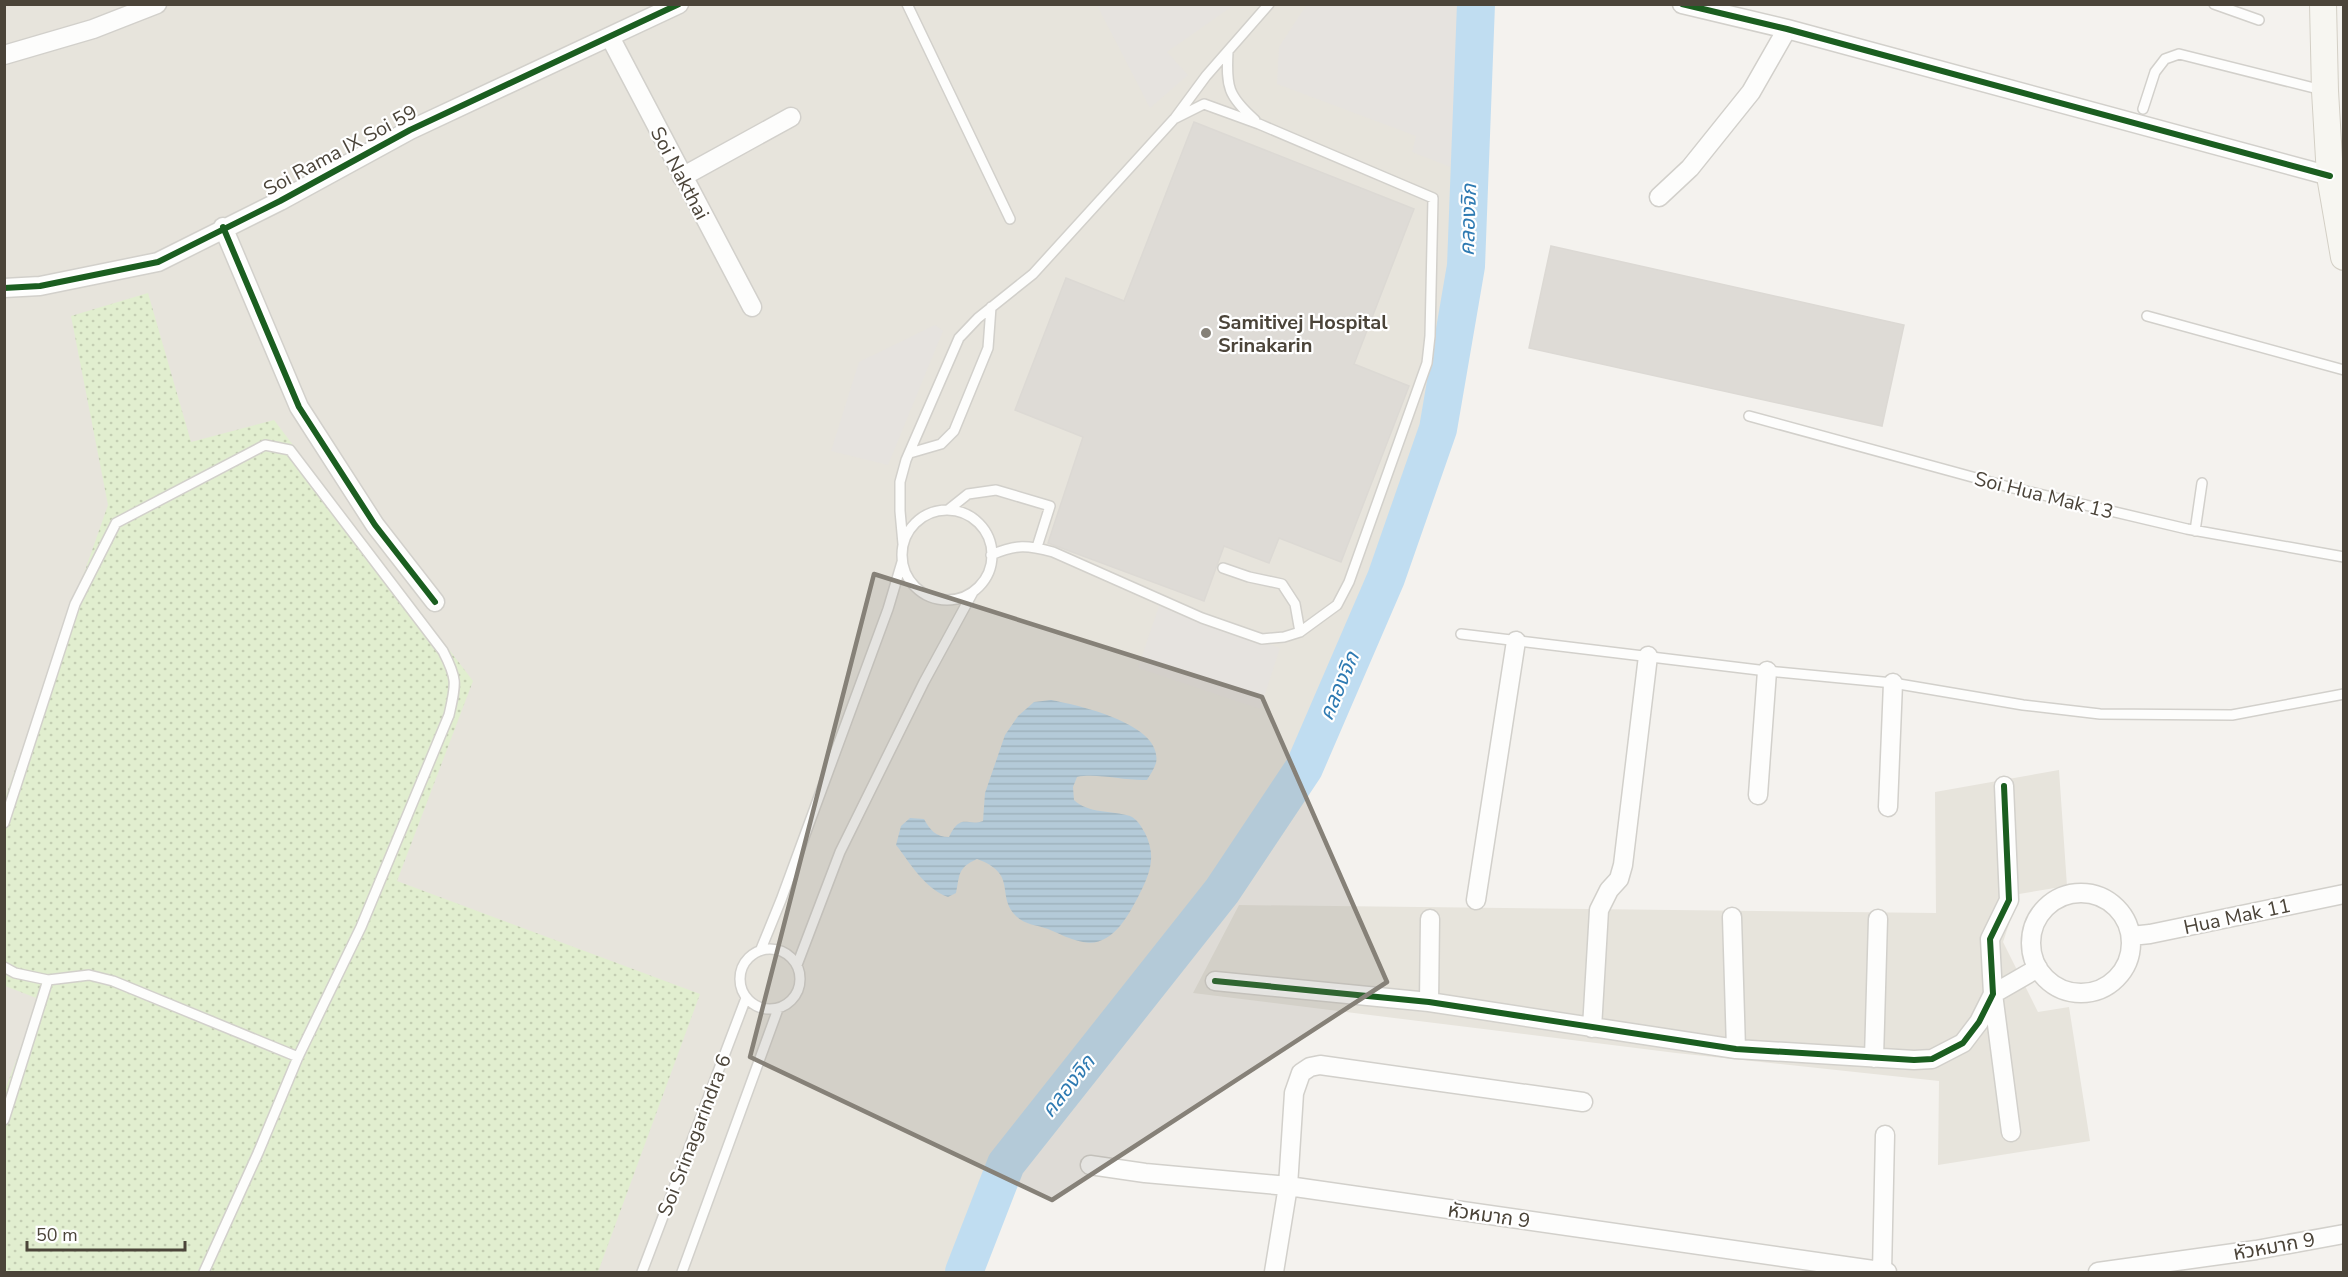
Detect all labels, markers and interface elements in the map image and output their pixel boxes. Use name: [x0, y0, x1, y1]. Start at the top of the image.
street label: Soi Rama IX Soi 59: [259, 99, 422, 202]
street label: Soi Nakthai: [644, 122, 715, 225]
water label: คลองจิก: [1453, 182, 1483, 256]
place label: Samitivej Hospital Srinakarin: [1218, 309, 1388, 359]
marker: Samitivej Hospital Srinakarin: [1199, 326, 1213, 340]
street label: Soi Hua Mak 13: [1972, 465, 2116, 526]
water label: คลองจิก: [1312, 646, 1366, 725]
street label: Hua Mak 11: [2181, 892, 2293, 941]
water label: คลองจิก: [1035, 1048, 1102, 1123]
street label: Soi Srinagarindra 6: [651, 1050, 738, 1220]
street label: หัวหมาก 9: [1446, 1196, 1532, 1235]
scale bar: [27, 1214, 184, 1252]
text: 50 m: [36, 1223, 78, 1247]
street label: หัวหมาก 9: [2231, 1226, 2317, 1267]

